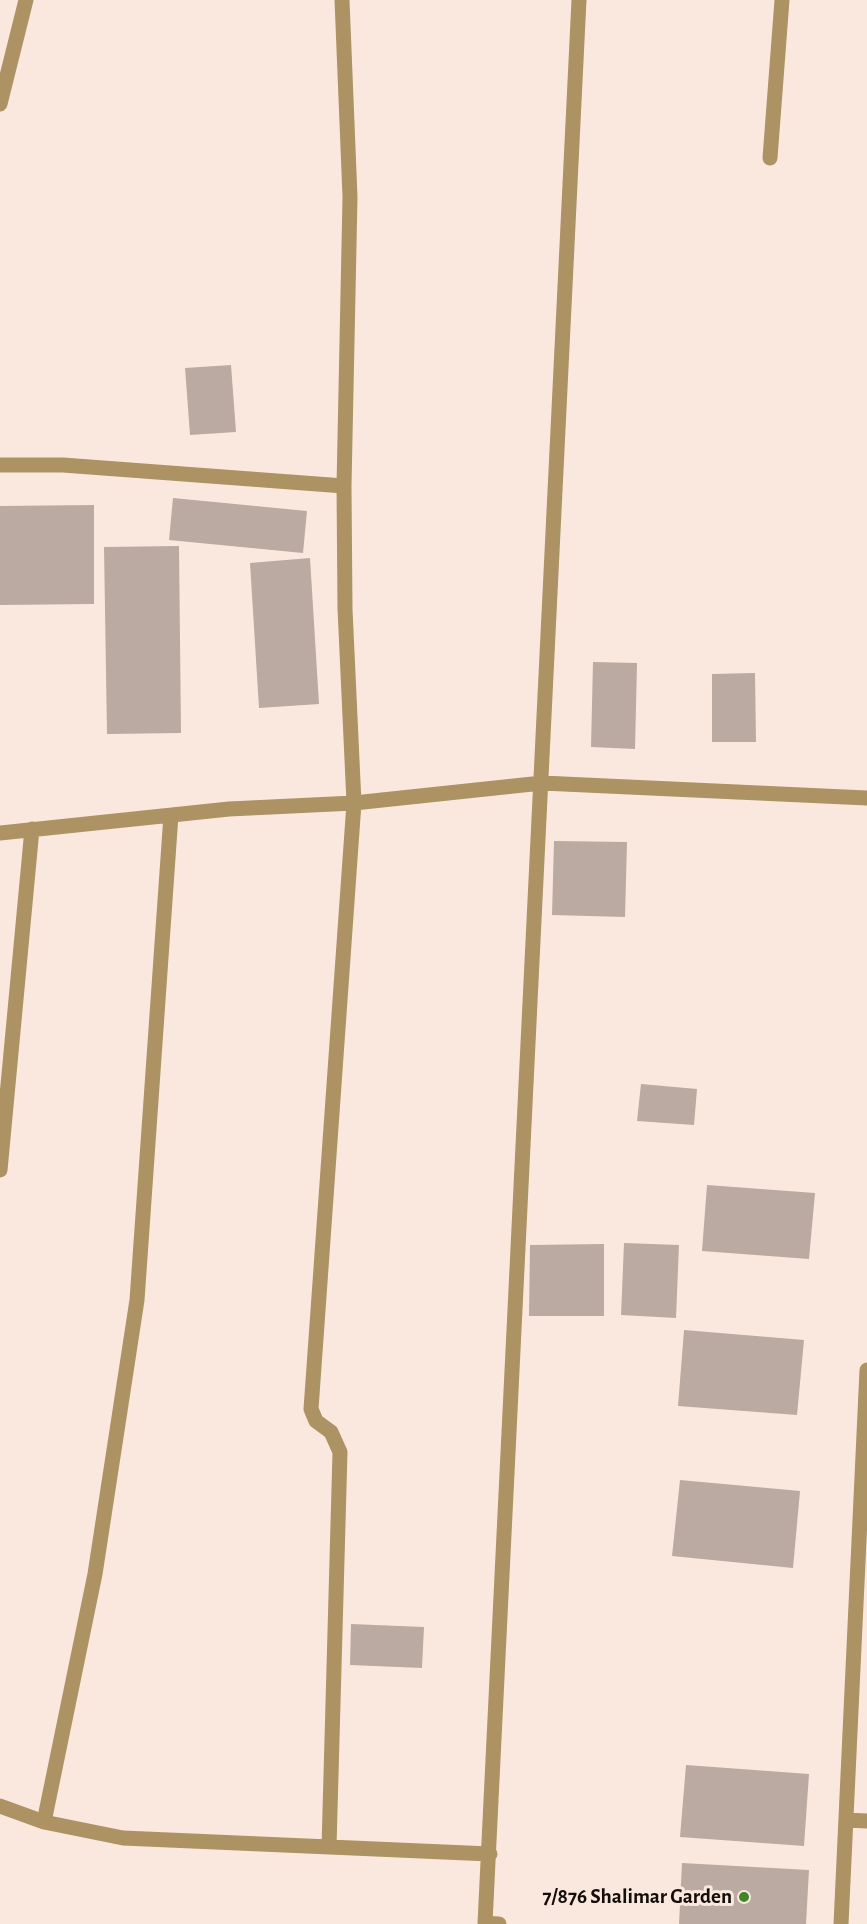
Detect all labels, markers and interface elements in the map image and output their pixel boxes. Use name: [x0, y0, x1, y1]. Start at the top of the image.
place label: 7/876 Shalimar Garden: [542, 1884, 732, 1910]
marker: 7/876 Shalimar Garden: [737, 1890, 751, 1904]

